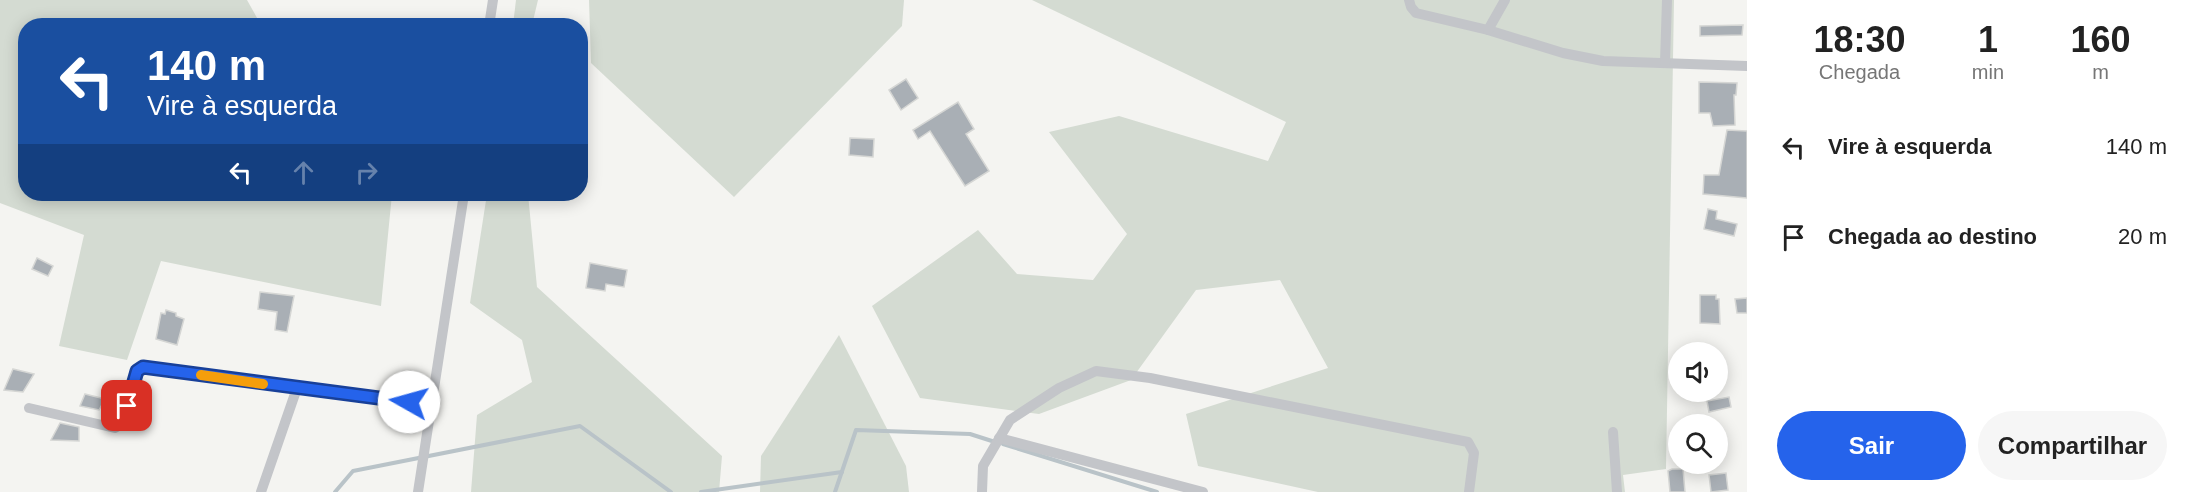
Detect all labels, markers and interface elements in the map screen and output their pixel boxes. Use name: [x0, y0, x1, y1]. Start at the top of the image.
text: 18:30: [1813, 19, 1905, 60]
text: 1: [1978, 19, 1998, 60]
text: 160: [2070, 19, 2131, 60]
icon: left: [48, 42, 126, 120]
text: 140 m: [147, 42, 266, 89]
text: Chegada: [1819, 61, 1900, 83]
text: min: [1972, 61, 2004, 83]
text: m: [2092, 61, 2109, 83]
text: Vire à esquerda: [147, 91, 337, 121]
icon: left: [1777, 131, 1810, 164]
text: Vire à esquerda: [1828, 134, 1991, 159]
text: 140 m: [2106, 134, 2167, 159]
icon: left: [224, 156, 257, 189]
icon: ahead: [287, 156, 320, 189]
icon: right: [350, 156, 383, 189]
icon: arrive: [1777, 221, 1810, 254]
text: Chegada ao destino: [1828, 224, 2037, 249]
text: 20 m: [2118, 224, 2167, 249]
map controls: [1668, 342, 1728, 474]
button: sound: [1668, 342, 1728, 402]
position arrow: [377, 370, 441, 434]
pin: [101, 380, 152, 431]
icon: arrive: [110, 389, 143, 422]
button: Sair: [1777, 411, 1966, 480]
button: Compartilhar: [1978, 411, 2167, 480]
button: search: [1668, 414, 1728, 474]

